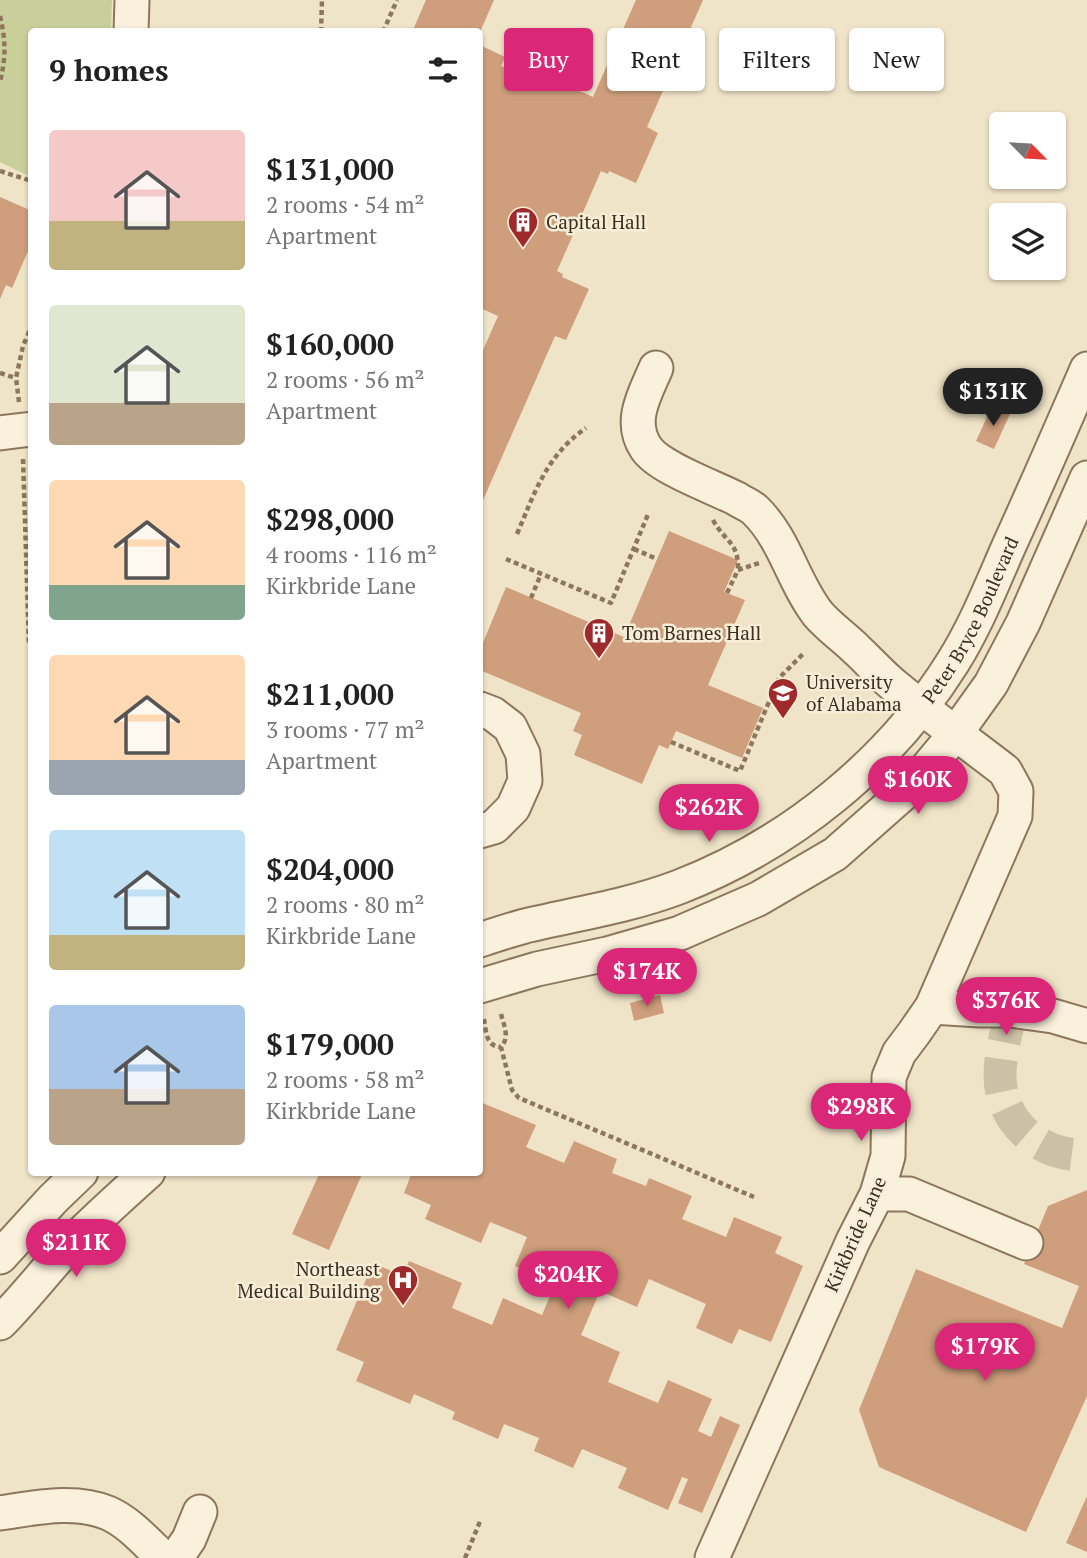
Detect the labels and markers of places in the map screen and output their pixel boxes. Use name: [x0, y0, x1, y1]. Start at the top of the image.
building icon: Capital Hall: [506, 205, 540, 249]
place label: Capital Hall: [546, 209, 646, 234]
pin: $131K: [944, 368, 1042, 428]
building icon: Tom Barnes Hall: [582, 616, 616, 660]
place label: Tom Barnes Hall: [622, 620, 761, 645]
place label: University of Alabama: [806, 669, 902, 716]
school or university icon: University of Alabama: [766, 676, 800, 720]
pin: $160K: [869, 756, 967, 816]
pin: $262K: [660, 784, 758, 844]
pin: $174K: [598, 948, 696, 1008]
pin: $376K: [957, 978, 1055, 1037]
pin: $298K: [812, 1084, 910, 1143]
pin: $211K: [27, 1220, 125, 1279]
pin: $204K: [519, 1252, 617, 1311]
place label: Northeast Medical Building: [237, 1256, 381, 1303]
hospital icon: Northeast Medical Building: [386, 1263, 420, 1307]
pin: $179K: [936, 1324, 1034, 1383]

